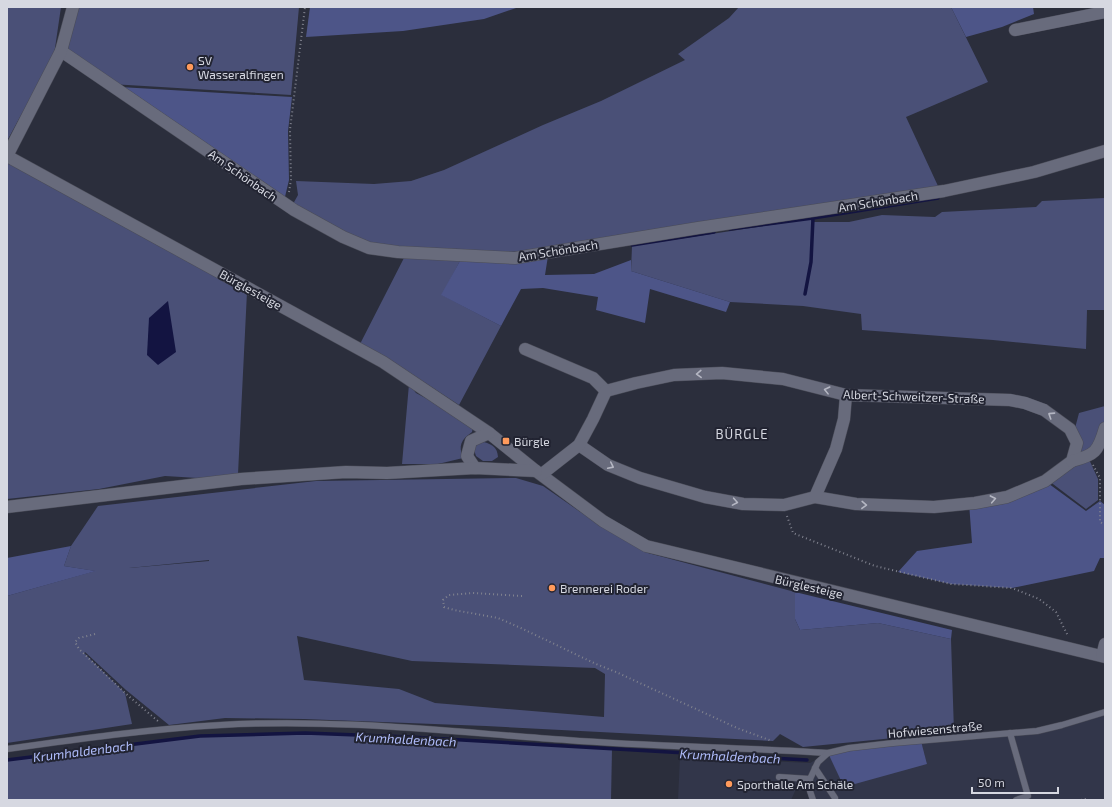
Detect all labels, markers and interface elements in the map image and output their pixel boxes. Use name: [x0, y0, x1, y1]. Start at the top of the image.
place label: SV Wasseralfingen: [198, 53, 284, 81]
marker: SV Wasseralfingen: [185, 62, 195, 72]
street label: Am Schönbach: [206, 146, 280, 204]
street label: Am Schönbach: [837, 188, 919, 214]
street label: Am Schönbach: [517, 237, 599, 263]
street label: Bürglesteige: [217, 266, 285, 312]
one-way arrow: [696, 370, 702, 379]
one-way arrow: [824, 386, 831, 395]
street label: Albert-Schweitzer-Straße: [843, 387, 985, 405]
one-way arrow: [1048, 412, 1055, 420]
district label: BÜRGLE: [716, 426, 768, 442]
place label: Bürgle: [514, 434, 550, 448]
marker: Bürgle: [501, 436, 511, 446]
one-way arrow: [607, 461, 614, 469]
one-way arrow: [990, 496, 996, 504]
one-way arrow: [732, 498, 739, 506]
one-way arrow: [861, 500, 867, 509]
street label: Bürglesteige: [774, 571, 844, 601]
place label: Brennerei Roder: [560, 581, 648, 595]
marker: Brennerei Roder: [547, 583, 557, 593]
street label: Hofwiesenstraße: [887, 718, 983, 740]
water label: Krumhaldenbach: [355, 728, 457, 750]
water label: Krumhaldenbach: [32, 737, 134, 765]
water label: Krumhaldenbach: [679, 745, 781, 767]
scale bar: [972, 769, 1058, 795]
text: 50 m: [978, 775, 1005, 789]
place label: Sporthalle Am Schäle: [737, 777, 853, 791]
marker: Sporthalle Am Schäle: [724, 779, 734, 789]

